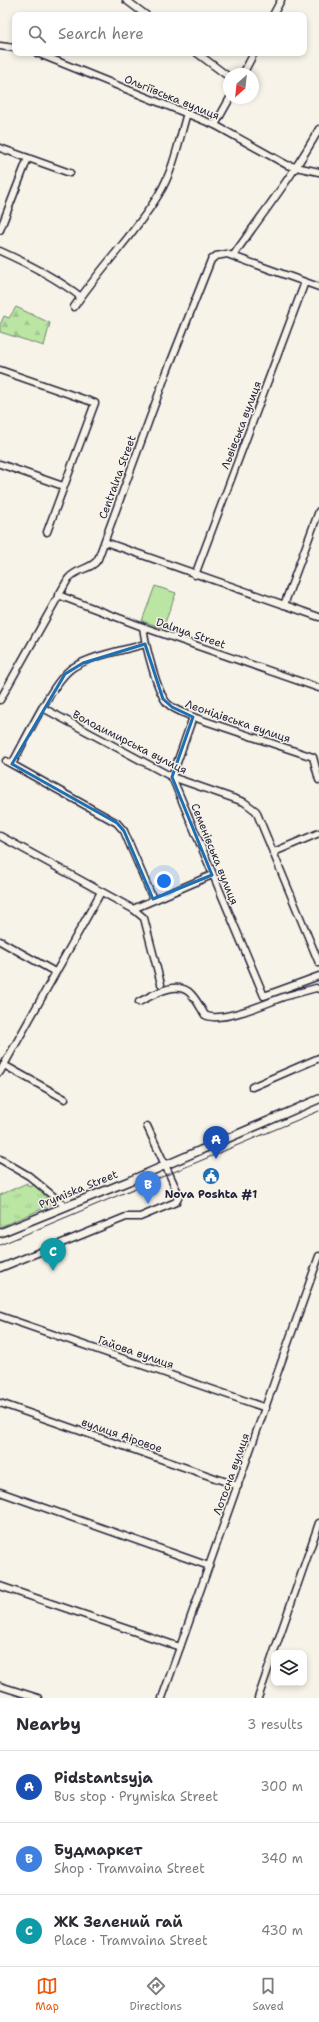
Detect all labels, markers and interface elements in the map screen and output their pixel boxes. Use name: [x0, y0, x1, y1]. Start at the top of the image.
search box: [12, 12, 307, 56]
icon: search: [26, 23, 48, 45]
text: Search here: [58, 24, 144, 44]
north arrow: [223, 68, 259, 104]
street label: Ольгіївська вулиця: [122, 71, 222, 123]
street label: Львівська вулиця: [218, 379, 265, 471]
street label: Centralna Street: [95, 433, 140, 521]
street label: Dalnya Street: [154, 615, 228, 652]
street label: Леонідівська вулиця: [183, 696, 292, 747]
street label: Володимирська вулиця: [70, 707, 190, 778]
street label: Семенівська вулиця: [187, 801, 242, 907]
your location: [154, 871, 174, 891]
pin: A: [203, 1126, 229, 1159]
public building icon: Nova Poshta #1: [201, 1166, 221, 1186]
street label: Prymiska Street: [37, 1167, 120, 1212]
pin: B: [135, 1171, 161, 1204]
place label: Nova Poshta #1: [165, 1187, 257, 1202]
pin: C: [40, 1238, 66, 1271]
street label: Гайова вулиця: [96, 1332, 176, 1372]
street label: вулиця Аіровое: [79, 1415, 164, 1456]
street label: Лотосна вулиця: [210, 1431, 253, 1517]
map controls: [271, 1650, 307, 1686]
button: layers: [271, 1650, 307, 1686]
text: Nearby: [16, 1713, 81, 1735]
text: 3 results: [247, 1716, 303, 1733]
text: Pidstantsyja: [54, 1768, 153, 1788]
text: A: [24, 1778, 34, 1795]
text: 300 m: [260, 1778, 303, 1795]
text: Bus stop · Prymiska Street: [54, 1788, 218, 1805]
text: Будмаркет: [54, 1840, 143, 1860]
text: B: [25, 1850, 33, 1867]
text: 340 m: [261, 1850, 303, 1867]
text: Shop · Tramvaina Street: [54, 1860, 205, 1877]
text: ЖК Зелений гай: [54, 1912, 183, 1932]
text: C: [25, 1922, 33, 1939]
text: 430 m: [261, 1922, 303, 1939]
text: Place · Tramvaina Street: [54, 1932, 208, 1949]
tab: Map: [35, 1975, 59, 2014]
tab: Directions: [129, 1975, 182, 2014]
tab: Saved: [252, 1975, 284, 2014]

